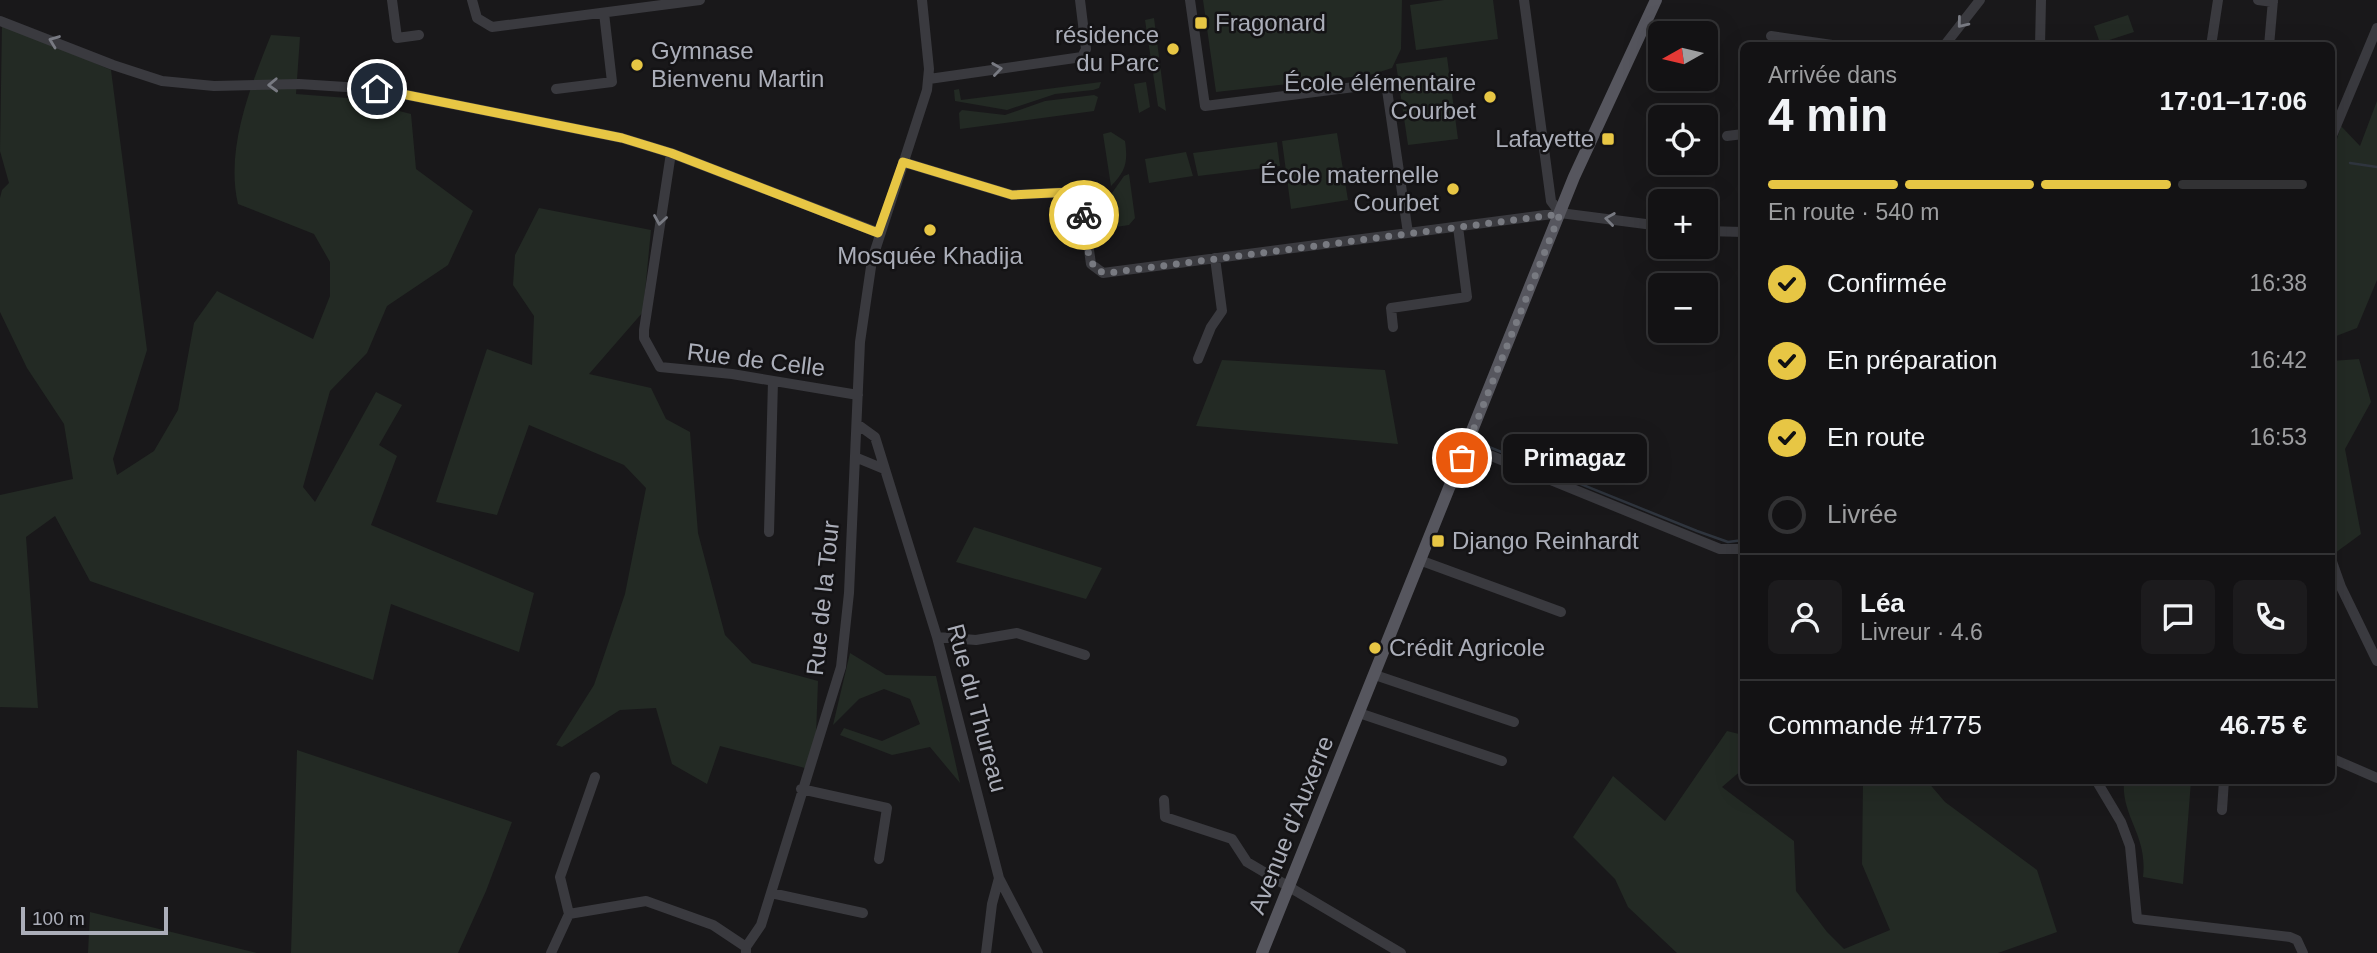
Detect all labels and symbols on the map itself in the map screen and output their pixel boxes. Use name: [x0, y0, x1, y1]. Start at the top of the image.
place label: Fragonard: [1215, 9, 1326, 36]
one-way arrow: [1958, 14, 1970, 27]
marker: Fragonard: [1193, 15, 1209, 31]
place label: résidence du Parc: [1055, 21, 1159, 76]
north arrow: [1648, 21, 1718, 91]
one-way arrow: [48, 35, 60, 49]
place label: Gymnase Bienvenu Martin: [651, 37, 824, 92]
marker: résidence du Parc: [1165, 41, 1181, 57]
marker: Gymnase Bienvenu Martin: [629, 57, 645, 73]
pin: [347, 59, 407, 119]
one-way arrow: [991, 62, 1002, 77]
place label: École élémentaire Courbet: [1284, 69, 1476, 124]
one-way arrow: [268, 77, 279, 92]
marker: École élémentaire Courbet: [1482, 89, 1498, 105]
place label: Lafayette: [1495, 125, 1594, 152]
marker: Lafayette: [1600, 131, 1616, 147]
place label: École maternelle Courbet: [1260, 161, 1439, 216]
courier: [1049, 180, 1119, 250]
marker: École maternelle Courbet: [1445, 181, 1461, 197]
one-way arrow: [1604, 212, 1616, 227]
one-way arrow: [652, 214, 667, 226]
marker: Mosquée Khadija: [922, 222, 938, 238]
place label: Mosquée Khadija: [837, 242, 1023, 269]
street label: Rue de Celle: [686, 338, 827, 381]
pin: [1432, 428, 1492, 488]
callout: Primagaz: [1504, 434, 1648, 482]
street label: Rue de la Tour: [801, 519, 844, 677]
place label: Django Reinhardt: [1452, 527, 1639, 554]
marker: Django Reinhardt: [1430, 533, 1446, 549]
street label: Rue du Thureau: [942, 621, 1013, 795]
place label: Crédit Agricole: [1389, 634, 1545, 661]
marker: Crédit Agricole: [1367, 640, 1383, 656]
street label: Avenue d'Auxerre: [1243, 732, 1339, 918]
scale bar: [21, 904, 168, 936]

